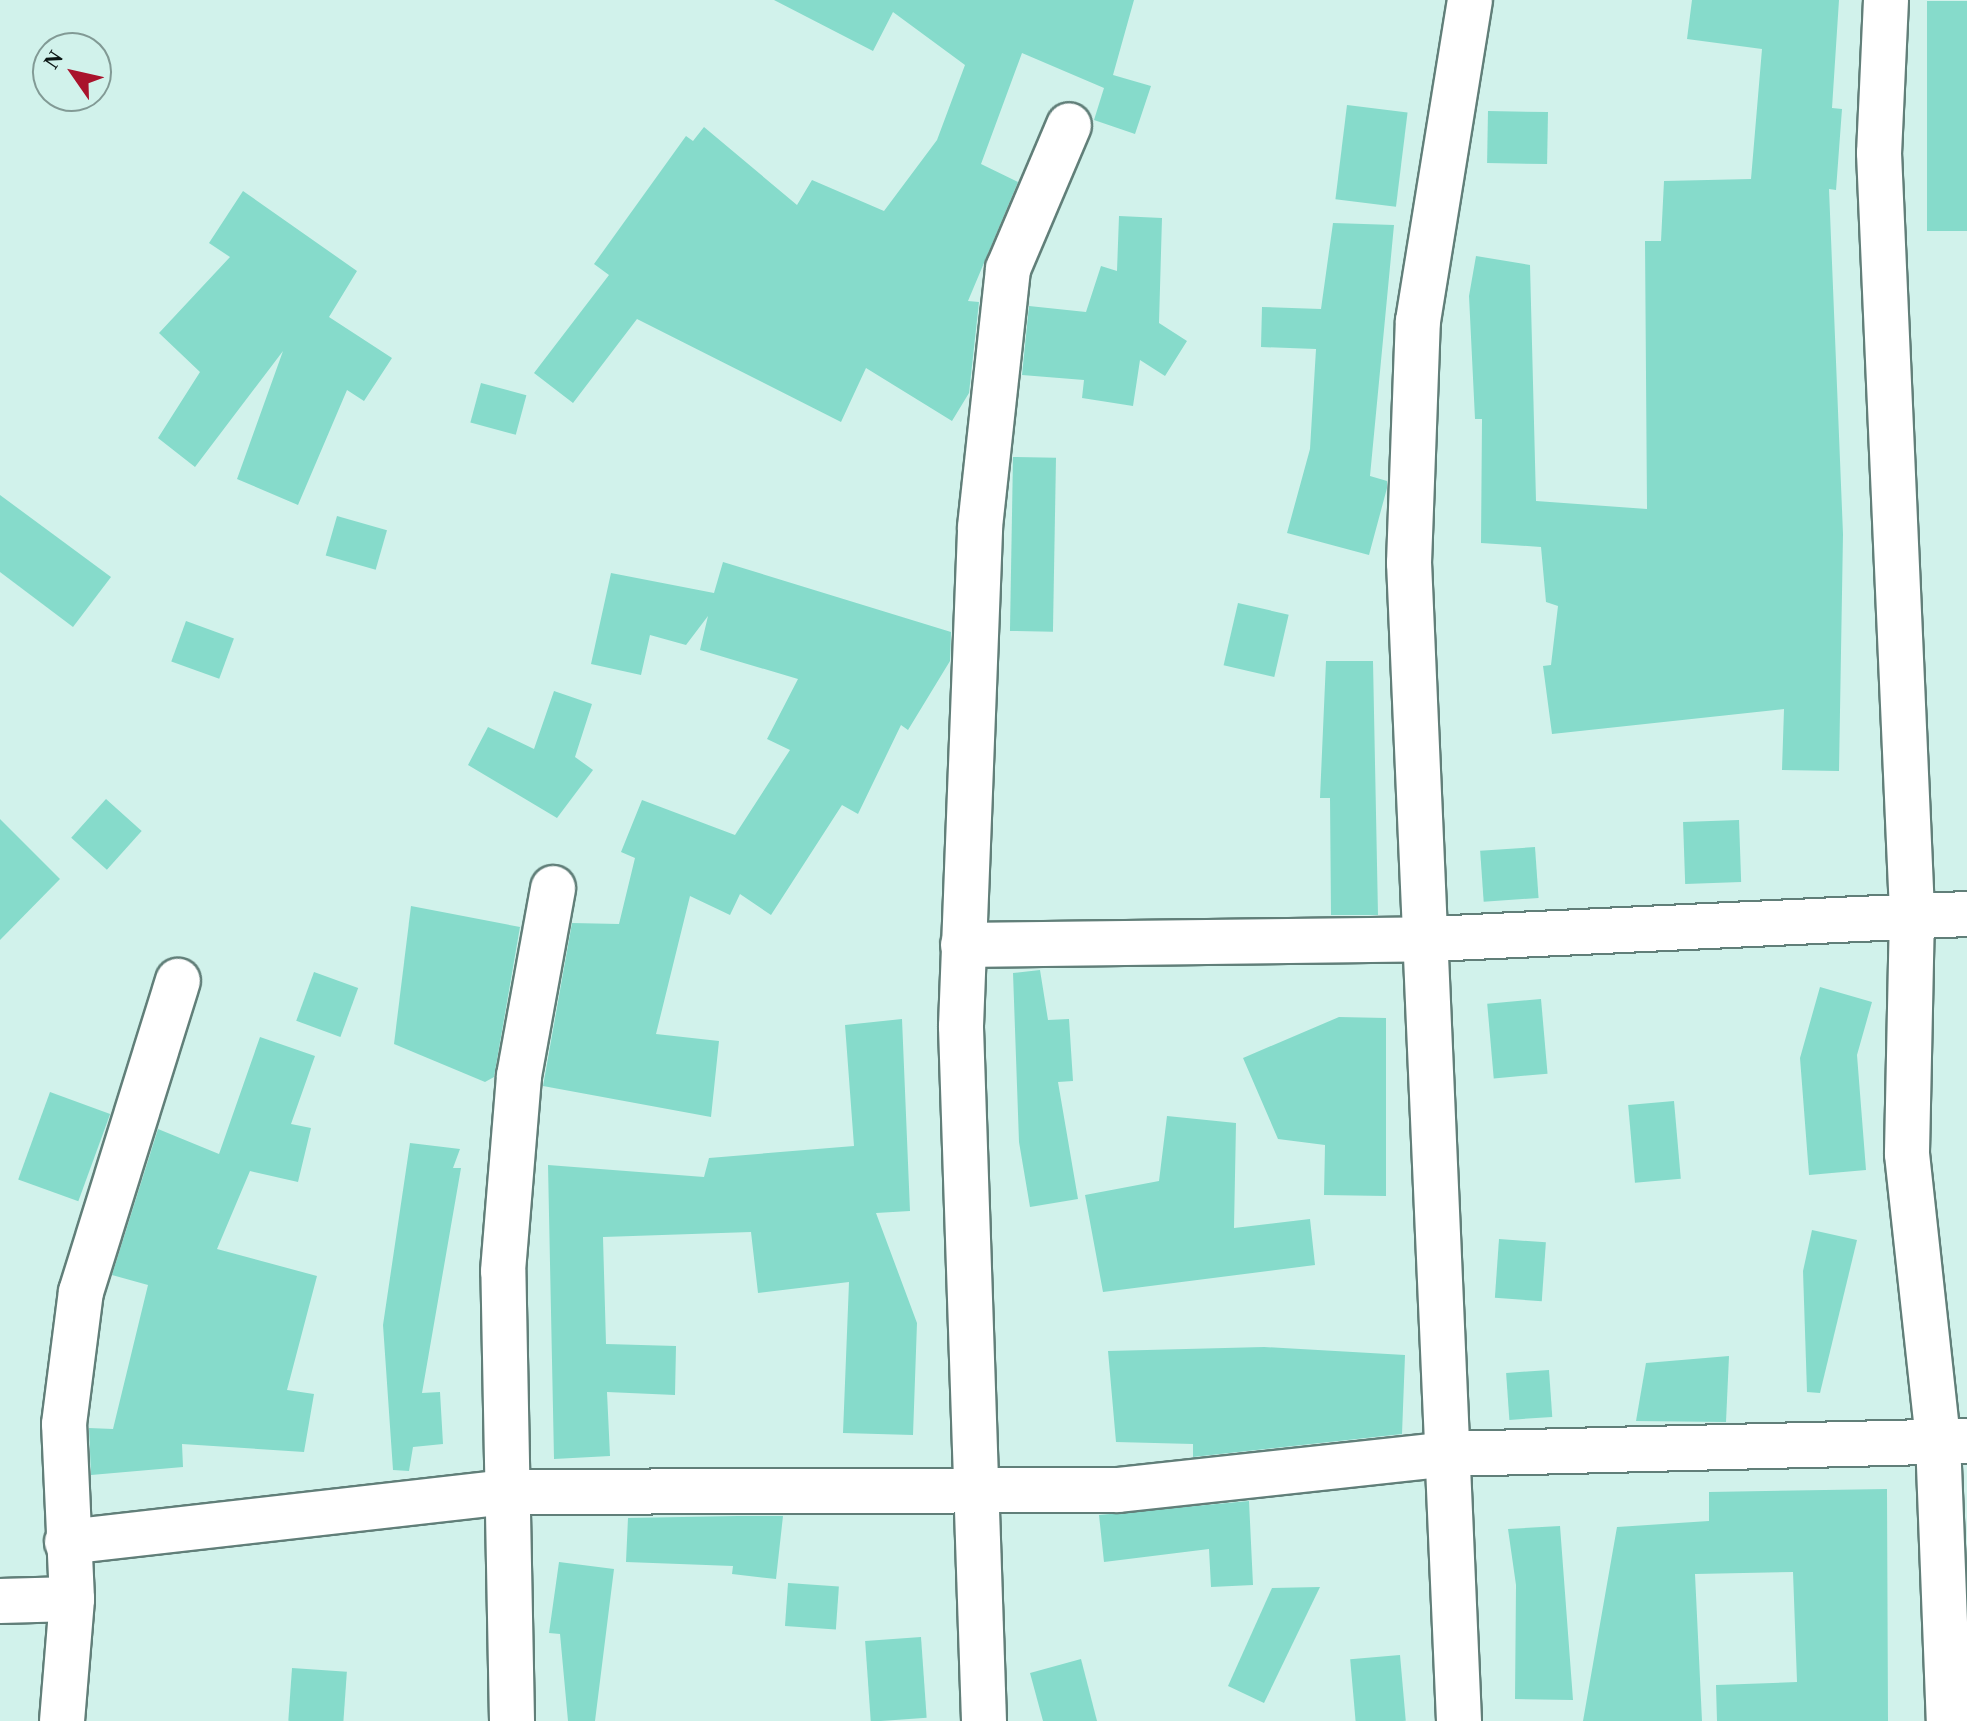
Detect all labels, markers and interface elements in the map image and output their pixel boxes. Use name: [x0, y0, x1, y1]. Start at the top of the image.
north arrow: [32, 32, 112, 112]
text: N: [39, 46, 68, 73]

